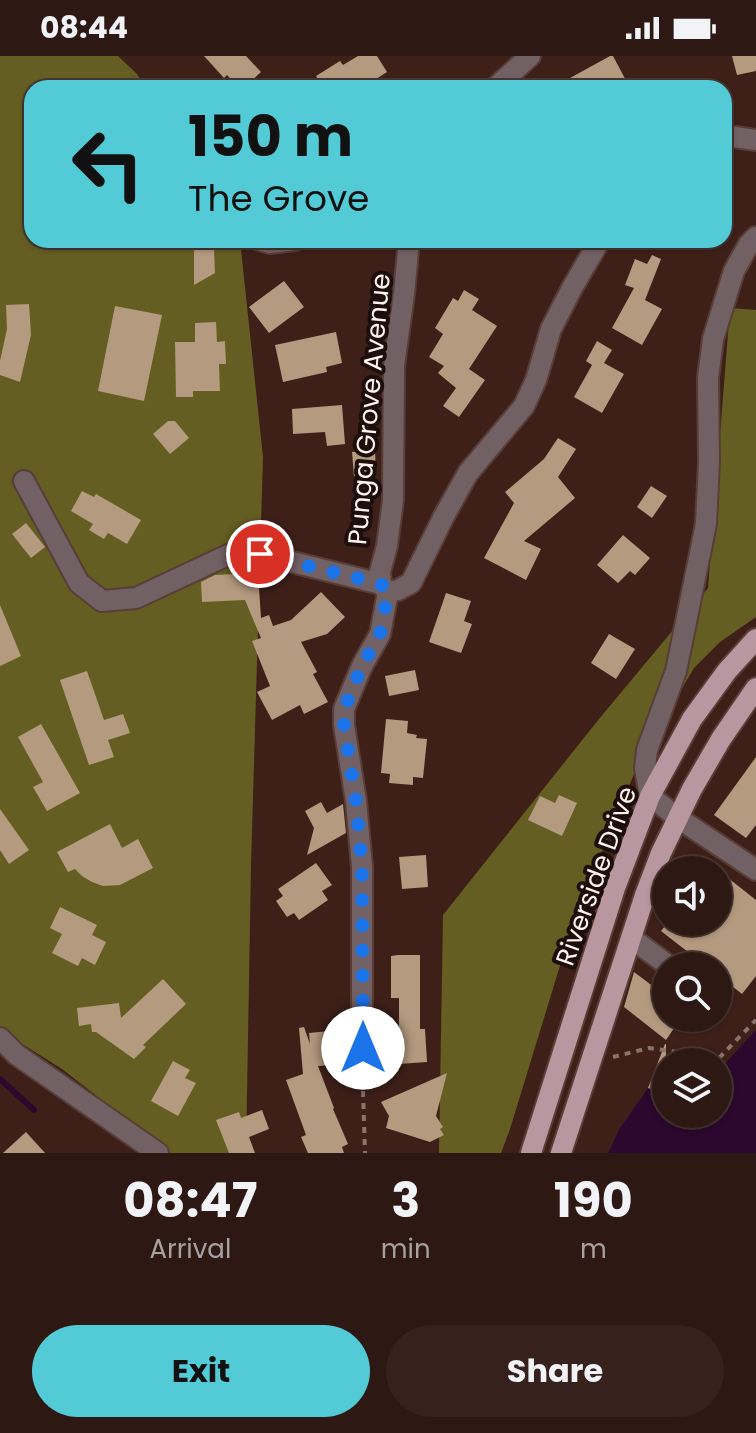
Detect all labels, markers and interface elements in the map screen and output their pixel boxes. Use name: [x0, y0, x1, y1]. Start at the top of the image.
text: 08:44: [40, 6, 128, 49]
text: 150 m: [188, 97, 353, 176]
icon: left: [56, 112, 160, 216]
text: The Grove: [188, 173, 369, 224]
street label: Punga Grove Avenue: [339, 272, 399, 546]
pin: [226, 520, 294, 588]
icon: arrive: [238, 532, 282, 576]
street label: Riverside Drive: [547, 781, 645, 971]
map controls: [652, 856, 732, 1128]
button: sound: [652, 856, 732, 936]
button: search: [652, 952, 732, 1032]
position arrow: [321, 1006, 405, 1090]
button: layers: [652, 1048, 732, 1128]
text: 08:47: [123, 1167, 257, 1234]
text: 3: [391, 1167, 420, 1234]
text: 190: [554, 1167, 633, 1234]
text: Arrival: [149, 1231, 231, 1267]
text: min: [381, 1231, 431, 1267]
text: m: [580, 1231, 607, 1267]
button: Exit: [32, 1325, 370, 1417]
button: Share: [386, 1325, 724, 1417]

